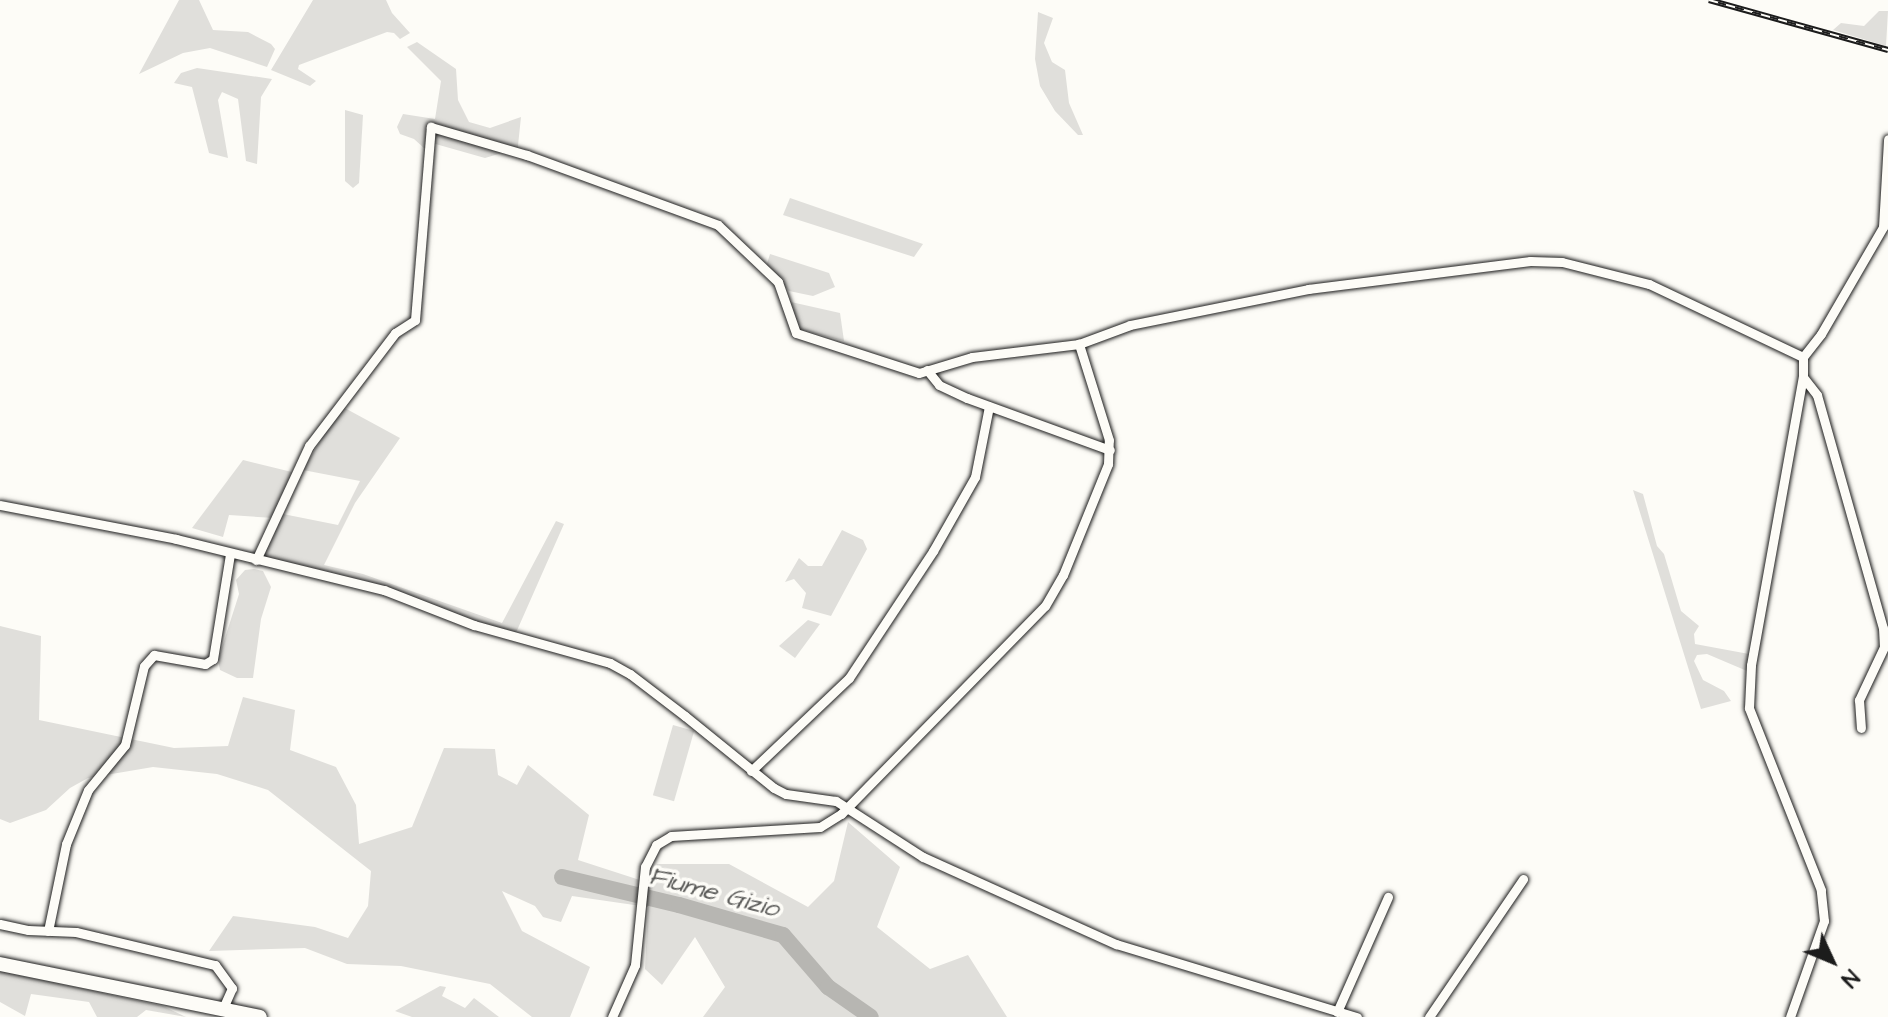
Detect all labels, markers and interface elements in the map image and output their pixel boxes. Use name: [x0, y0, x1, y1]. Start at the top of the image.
water label: Fiume Gizio: [646, 861, 782, 925]
north arrow: [1792, 921, 1872, 1001]
text: N: [1834, 962, 1866, 994]

